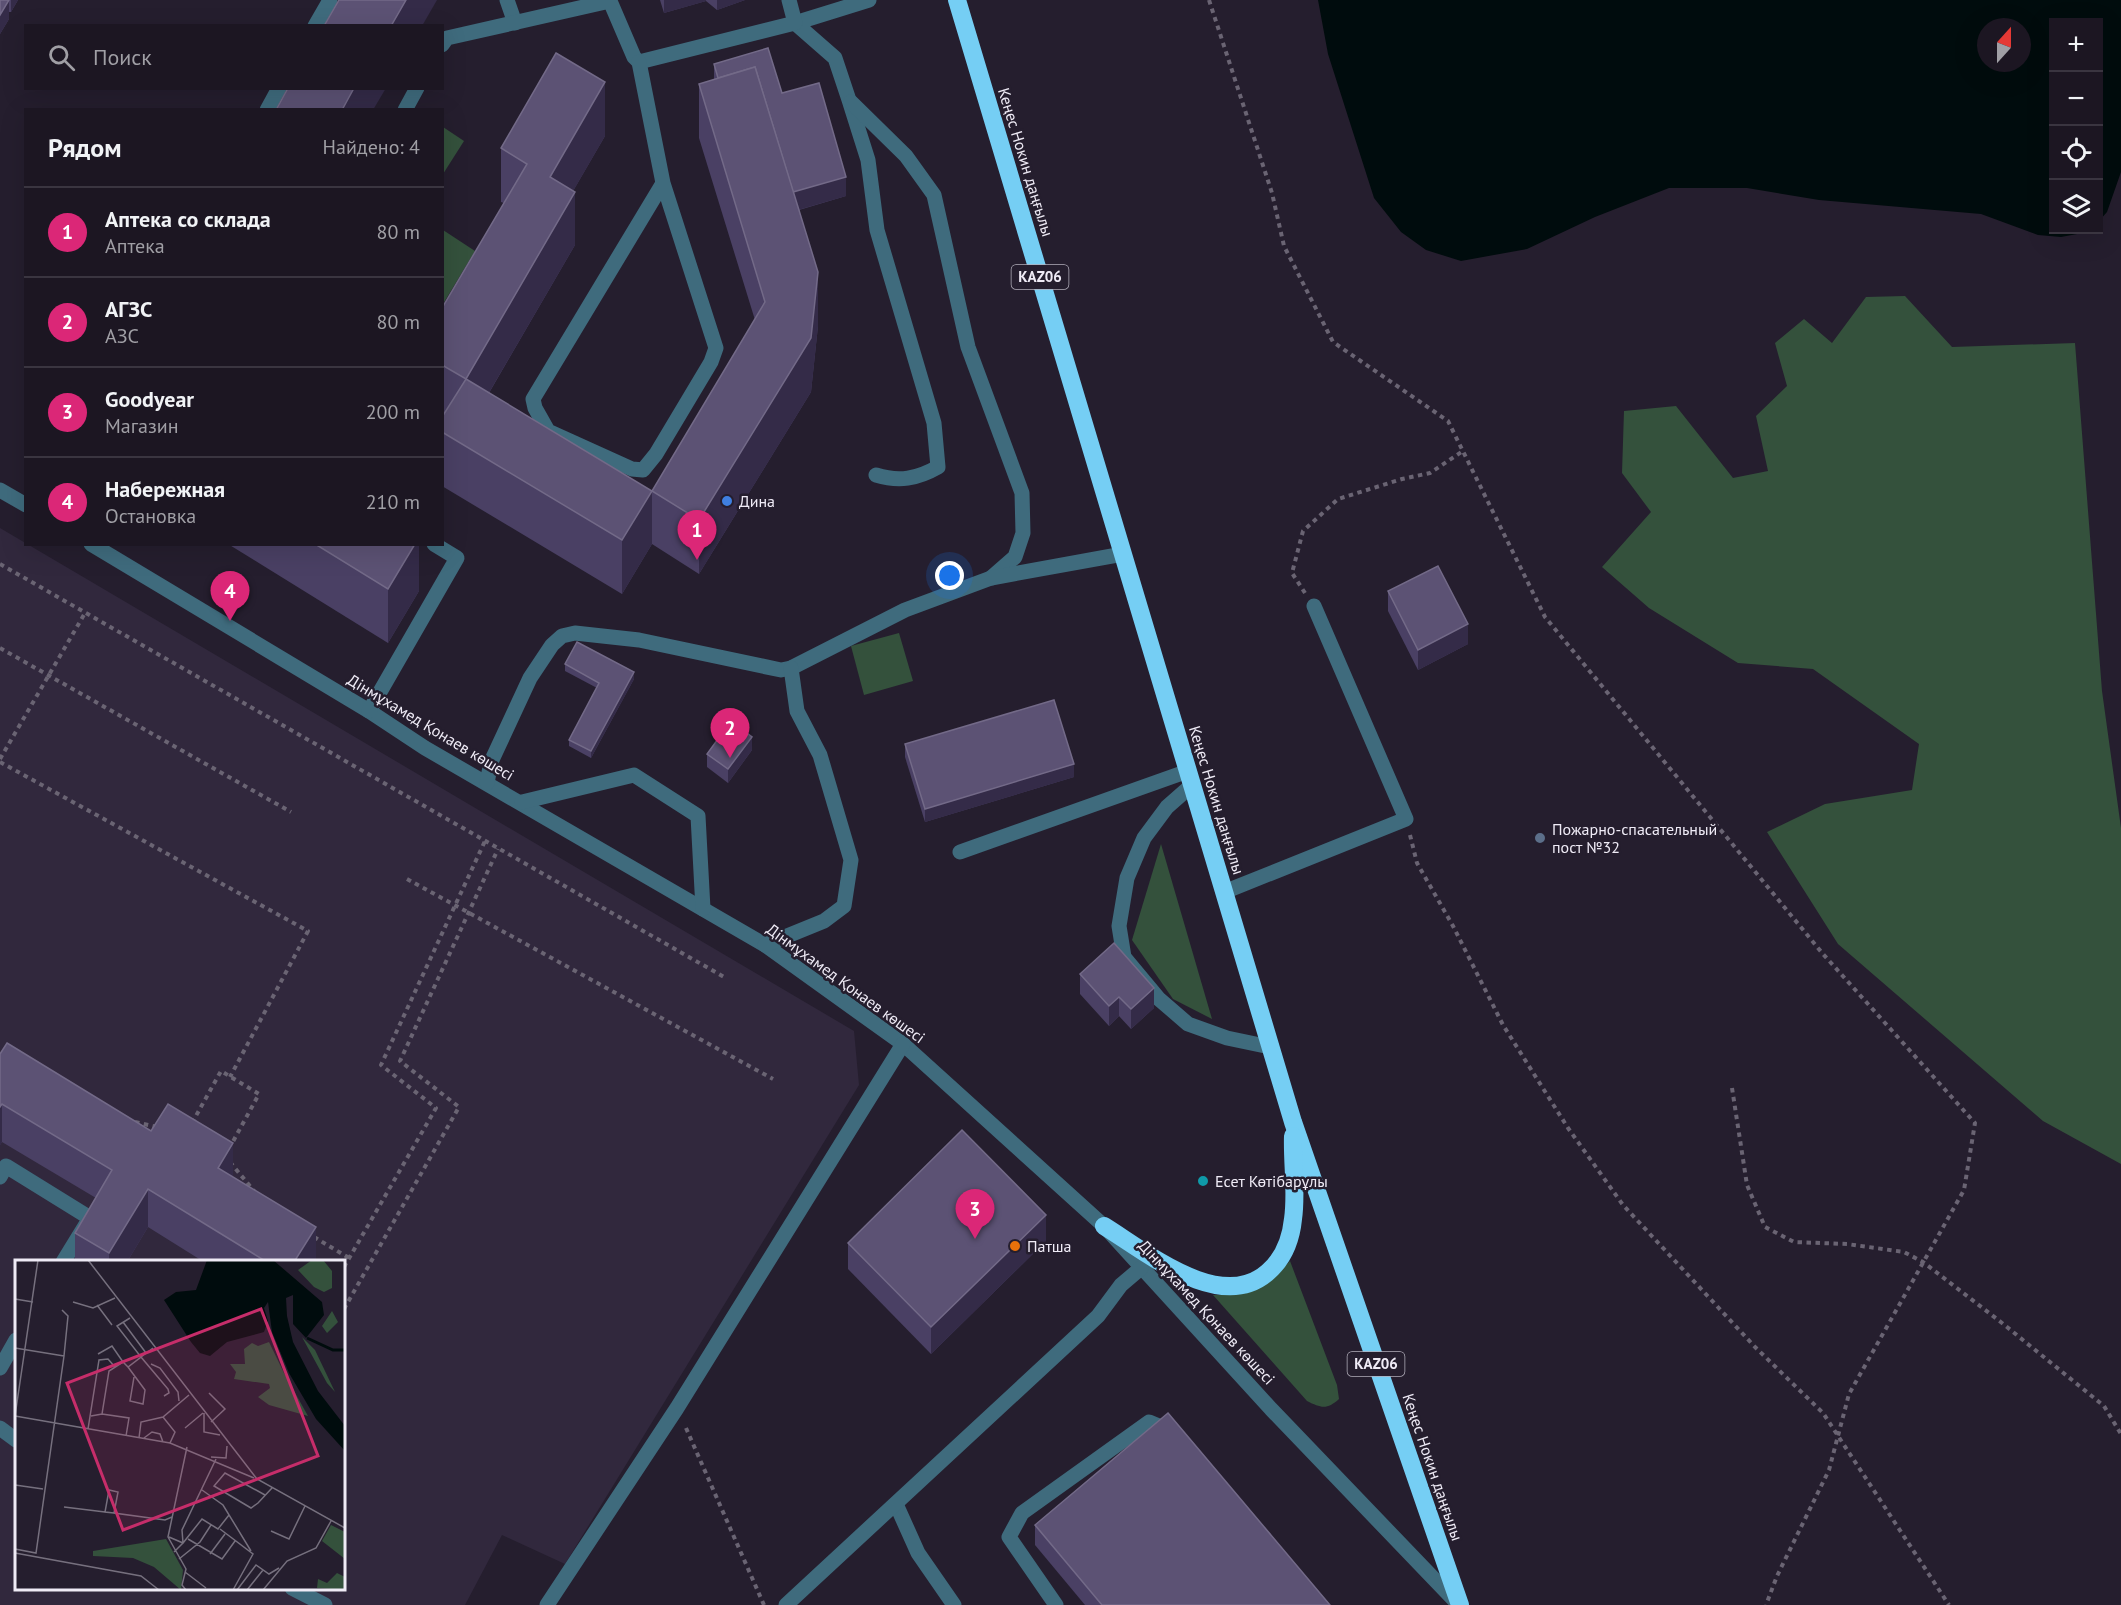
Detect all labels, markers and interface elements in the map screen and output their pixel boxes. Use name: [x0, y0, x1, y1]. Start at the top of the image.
north arrow: [1977, 18, 2031, 72]
map controls: [2049, 18, 2103, 234]
button: +: [2049, 18, 2103, 72]
search box: [24, 24, 444, 90]
icon: search: [45, 41, 78, 74]
text: Поиск: [93, 43, 152, 71]
button: −: [2049, 72, 2103, 126]
street label: Кеңес Нокин даңғылы: [994, 85, 1058, 239]
button: locate: [2049, 126, 2103, 180]
text: Рядом: [48, 131, 122, 164]
text: Найдено: 4: [323, 134, 420, 160]
button: layers: [2049, 180, 2103, 234]
text: Аптека со склада: [105, 205, 271, 233]
text: 1: [62, 219, 73, 245]
text: 80 m: [377, 219, 420, 245]
text: Аптека: [105, 233, 165, 259]
road number: KАZ06: [1012, 265, 1068, 289]
text: АГЗС: [105, 295, 152, 323]
text: 2: [62, 309, 73, 335]
text: 80 m: [377, 309, 420, 335]
text: АЗС: [105, 323, 139, 349]
text: Goodyear: [105, 385, 194, 413]
text: 3: [62, 399, 73, 425]
text: 200 m: [366, 399, 420, 425]
text: Магазин: [105, 413, 179, 439]
text: Набережная: [105, 475, 225, 503]
text: 4: [62, 489, 73, 515]
text: 210 m: [366, 489, 420, 515]
place label: Дина: [739, 491, 775, 511]
marker: Дина: [720, 494, 734, 508]
text: Остановка: [105, 503, 196, 529]
pin: 1: [678, 510, 716, 560]
your location: [935, 561, 964, 590]
pin: 4: [210, 572, 250, 621]
street label: Дінмұхамед Қонаев көшесі: [344, 669, 518, 785]
pin: 2: [710, 708, 750, 758]
street label: Кеңес Нокин даңғылы: [1185, 723, 1249, 877]
place label: Пожарно-спасательный пост №32: [1552, 819, 1717, 857]
marker: Пожарно-спасательный пост №32: [1533, 831, 1547, 845]
street label: Дінмұхамед Қонаев көшесі: [763, 919, 929, 1047]
place label: Есет Көтібарұлы: [1215, 1171, 1328, 1191]
marker: Есет Көтібарұлы: [1196, 1174, 1210, 1188]
pin: 3: [956, 1190, 994, 1239]
street label: Дінмұхамед Қонаев көшесі: [1135, 1235, 1279, 1389]
place label: Патша: [1027, 1236, 1072, 1256]
marker: Патша: [1008, 1239, 1022, 1253]
inset map: [15, 1260, 345, 1590]
road number: KАZ06: [1348, 1352, 1404, 1376]
street label: Кеңес Нокин даңғылы: [1398, 1391, 1468, 1543]

